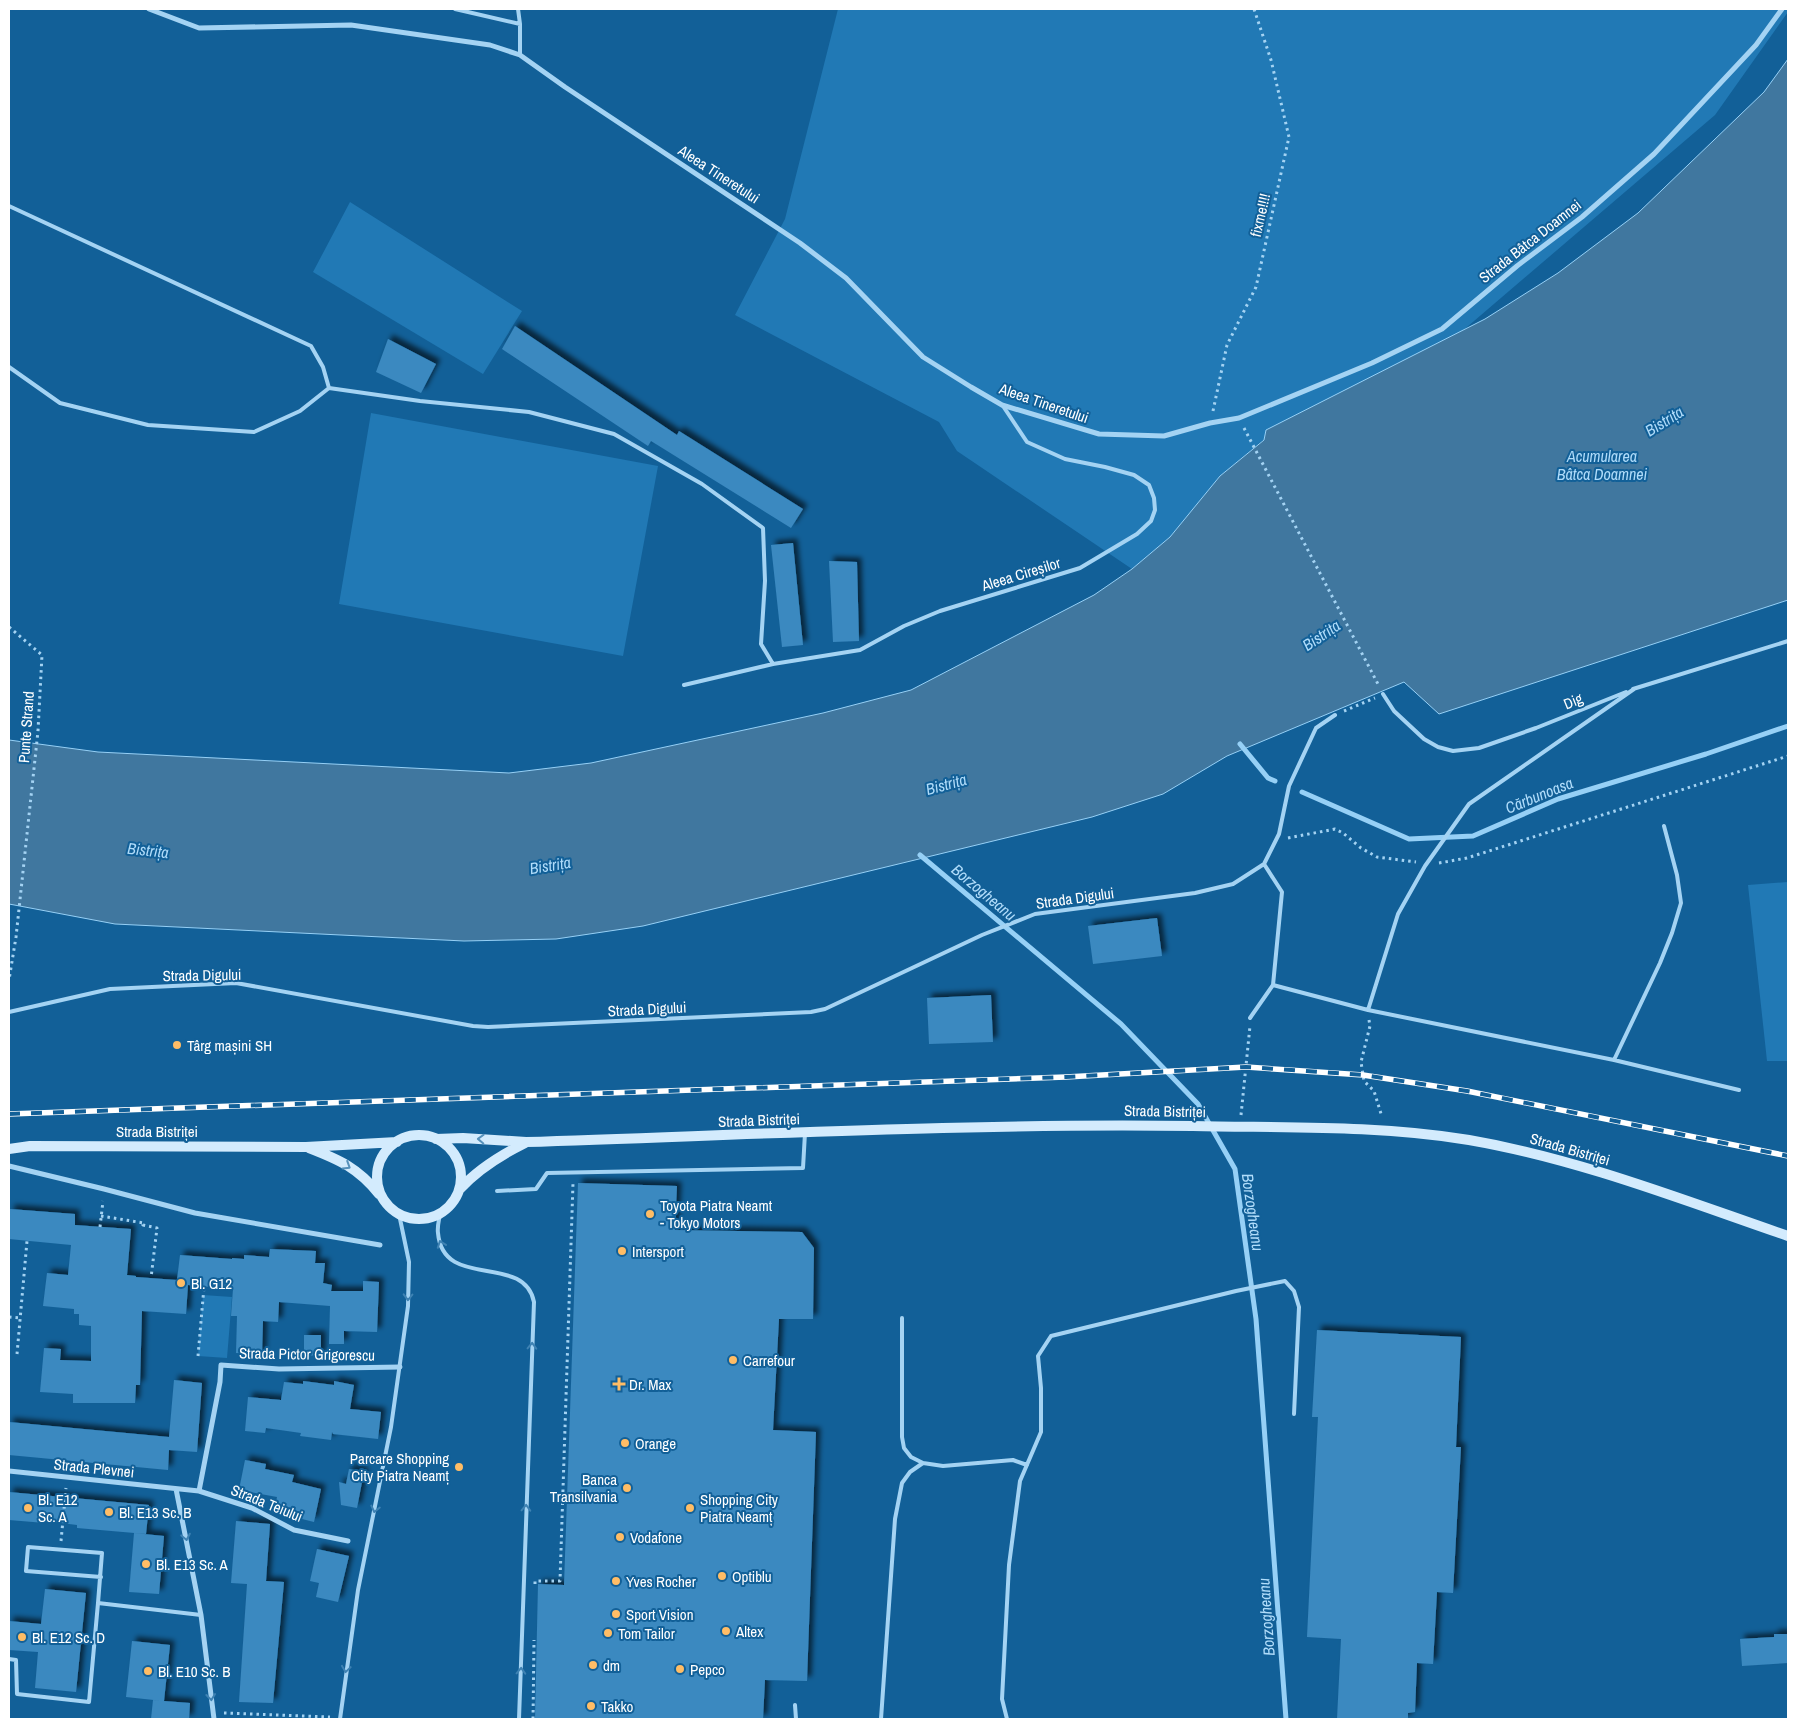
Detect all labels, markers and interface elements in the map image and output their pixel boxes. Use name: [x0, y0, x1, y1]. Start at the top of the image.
street label: Aleea Tineretului: [673, 139, 764, 208]
street label: fixme!!!!: [1245, 191, 1275, 239]
street label: Strada Bâtca Doamnei: [1475, 194, 1585, 288]
street label: Aleea Tineretului: [996, 378, 1091, 428]
water label: Bistrița: [1641, 401, 1687, 441]
water label: Acumularea Bâtca Doamnei: [1557, 445, 1648, 485]
street label: Aleea Cireșilor: [978, 552, 1063, 596]
water label: Bistrița: [1298, 614, 1344, 656]
street label: Dig: [1560, 688, 1586, 714]
street label: Punte Strand: [13, 690, 39, 764]
water label: Bistrița: [923, 768, 969, 800]
water label: Cărbunoasa: [1502, 771, 1576, 819]
water label: Bistrița: [126, 837, 170, 863]
water label: Bistrița: [528, 851, 572, 879]
water label: Borzogheanu: [947, 858, 1021, 926]
street label: Strada Digului: [1035, 882, 1115, 914]
street label: Strada Digului: [163, 964, 241, 986]
street label: Strada Digului: [607, 996, 687, 1022]
place label: Târg mașini SH: [187, 1035, 272, 1056]
marker: Târg mașini SH: [171, 1039, 183, 1051]
street label: Strada Bistriței: [1124, 1100, 1206, 1122]
street label: Strada Bistriței: [718, 1108, 800, 1132]
street label: Strada Bistriței: [116, 1121, 198, 1142]
street label: Strada Bistriței: [1528, 1128, 1612, 1170]
one-way arrow: [477, 1134, 485, 1145]
one-way arrow: [342, 1159, 351, 1169]
water label: Borzogheanu: [1237, 1172, 1269, 1252]
place label: Toyota Piatra Neamt - Tokyo Motors: [660, 1195, 773, 1233]
marker: Toyota Piatra Neamt - Tokyo Motors: [644, 1208, 656, 1220]
one-way arrow: [437, 1240, 447, 1249]
place label: Intersport: [632, 1241, 685, 1262]
marker: Intersport: [616, 1245, 628, 1257]
place label: Bl. G12: [191, 1273, 232, 1294]
marker: Bl. G12: [175, 1277, 187, 1289]
one-way arrow: [403, 1293, 414, 1301]
one-way arrow: [527, 1341, 538, 1349]
street label: Strada Pictor Grigorescu: [239, 1342, 375, 1366]
place label: Carrefour: [743, 1350, 795, 1371]
marker: Carrefour: [727, 1354, 739, 1366]
place label: Dr. Max: [629, 1374, 672, 1395]
marker: Dr. Max: [613, 1378, 625, 1390]
place label: Orange: [635, 1433, 676, 1454]
marker: Orange: [619, 1437, 631, 1449]
place label: Parcare Shopping City Piatra Neamț: [350, 1448, 450, 1486]
street label: Strada Plevnei: [53, 1453, 135, 1483]
marker: Parcare Shopping City Piatra Neamț: [453, 1461, 465, 1473]
place label: Banca Transilvania: [550, 1469, 617, 1507]
street label: Strada Teiului: [228, 1479, 306, 1527]
marker: Banca Transilvania: [621, 1482, 633, 1494]
place label: Bl. E12 Sc. A: [38, 1489, 78, 1527]
place label: Shopping City Piatra Neamț: [700, 1489, 779, 1527]
marker: Bl. E12 Sc. A: [22, 1502, 34, 1514]
place label: Bl. E13 Sc. B: [119, 1502, 191, 1523]
marker: Shopping City Piatra Neamț: [684, 1502, 696, 1514]
one-way arrow: [521, 1504, 532, 1512]
one-way arrow: [370, 1505, 381, 1514]
marker: Bl. E13 Sc. B: [103, 1506, 115, 1518]
place label: Vodafone: [630, 1527, 682, 1548]
marker: Vodafone: [614, 1531, 626, 1543]
one-way arrow: [180, 1532, 190, 1541]
place label: Bl. E13 Sc. A: [156, 1554, 229, 1575]
marker: Bl. E13 Sc. A: [140, 1558, 152, 1570]
place label: Optiblu: [732, 1566, 772, 1587]
marker: Optiblu: [716, 1570, 728, 1582]
place label: Yves Rocher: [626, 1571, 696, 1592]
marker: Yves Rocher: [610, 1575, 622, 1587]
water label: Borzogheanu: [1252, 1577, 1280, 1657]
place label: Sport Vision: [626, 1604, 694, 1625]
marker: Sport Vision: [610, 1608, 622, 1620]
place label: Altex: [735, 1621, 764, 1642]
place label: Tom Tailor: [618, 1623, 675, 1644]
marker: Altex: [720, 1625, 732, 1637]
place label: Bl. E12 Sc. D: [32, 1627, 105, 1648]
marker: Tom Tailor: [602, 1627, 614, 1639]
marker: Bl. E12 Sc. D: [16, 1631, 28, 1643]
place label: dm: [603, 1655, 620, 1676]
marker: dm: [587, 1659, 599, 1671]
place label: Pepco: [690, 1659, 725, 1680]
place label: Bl. E10 Sc. B: [158, 1661, 230, 1682]
marker: Pepco: [674, 1663, 686, 1675]
marker: Bl. E10 Sc. B: [142, 1665, 154, 1677]
one-way arrow: [341, 1665, 352, 1673]
one-way arrow: [515, 1666, 526, 1674]
one-way arrow: [205, 1693, 216, 1701]
place label: Takko: [601, 1696, 634, 1717]
marker: Takko: [585, 1700, 597, 1712]

